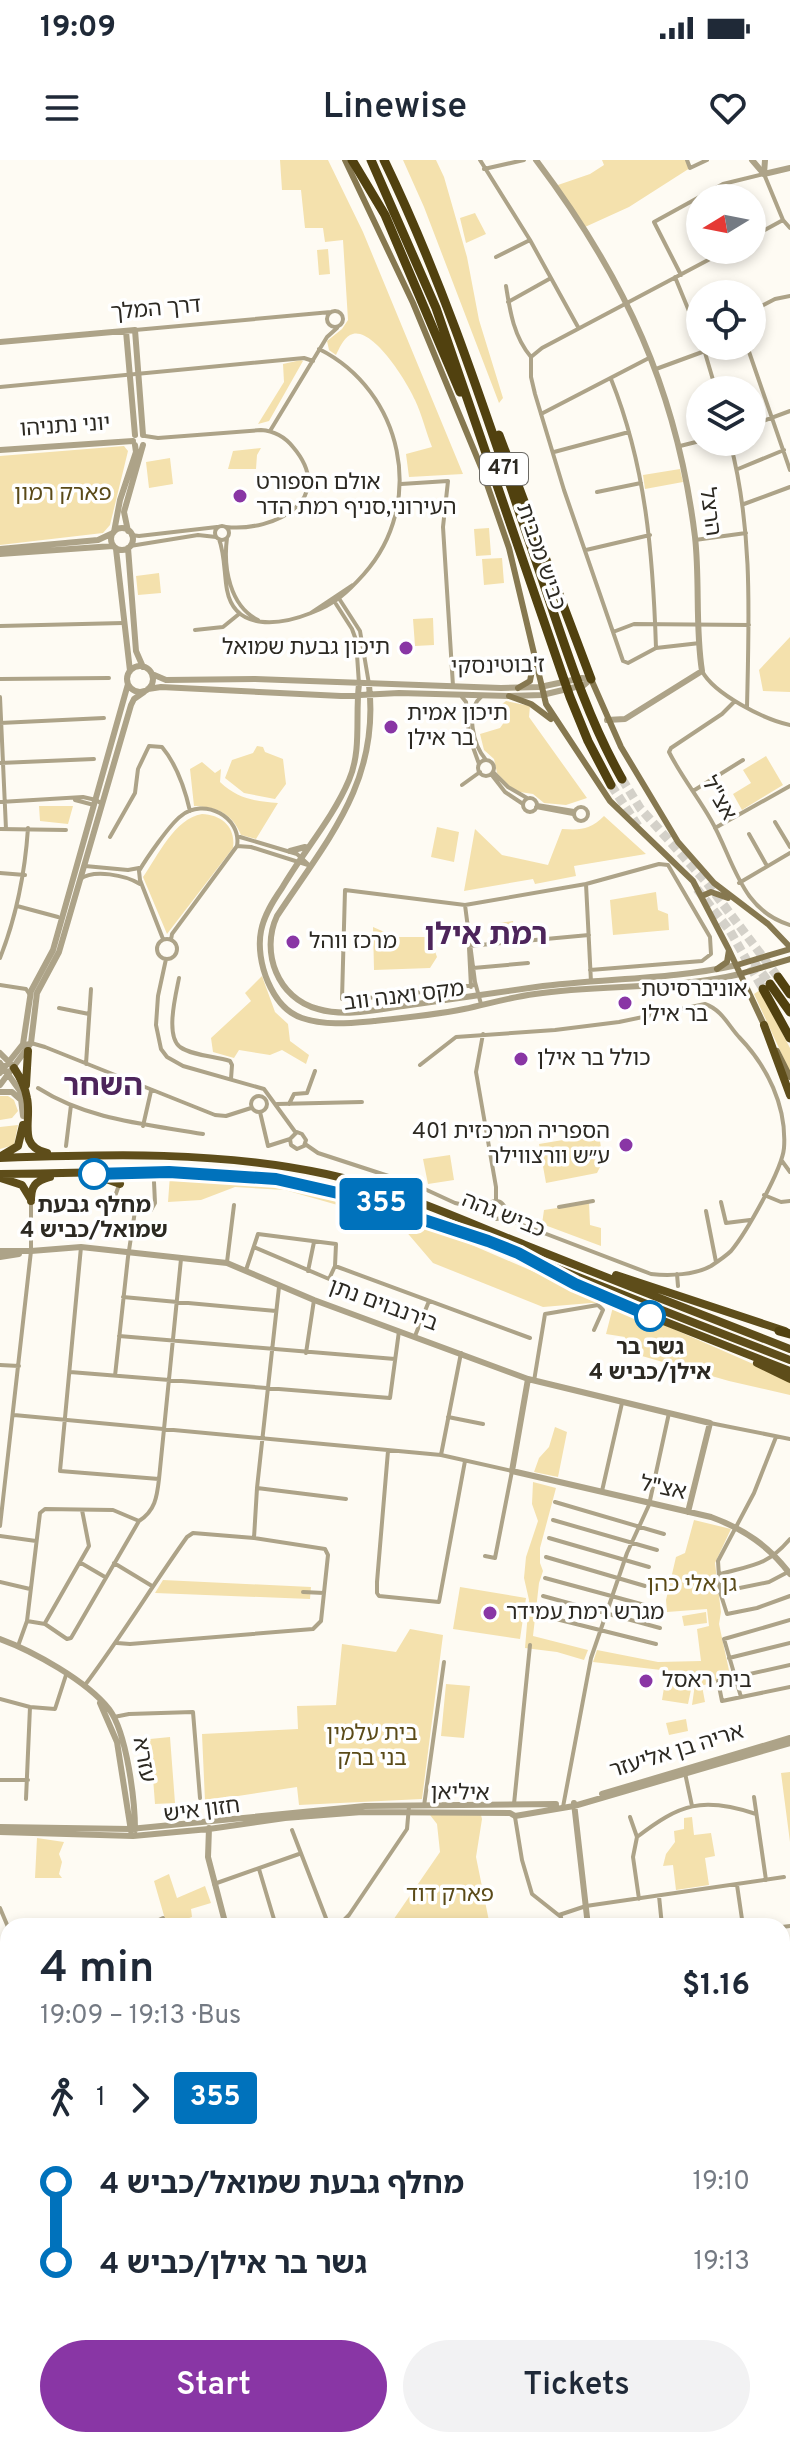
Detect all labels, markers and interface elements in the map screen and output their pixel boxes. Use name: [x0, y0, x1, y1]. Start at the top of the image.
text: 19:09: [40, 10, 116, 47]
text: Linewise: [323, 85, 467, 131]
icon: menu: [40, 86, 84, 130]
icon: heart: [706, 86, 750, 130]
north arrow: [686, 184, 766, 264]
map controls: [686, 184, 766, 456]
button: locate: [686, 280, 766, 360]
street label: דרך המלך: [110, 293, 202, 327]
button: layers: [686, 376, 766, 456]
street label: יוני נתניהו: [19, 410, 111, 444]
road number: 471: [480, 453, 528, 485]
place label: אולם הספורט העירוני,סניף רמת הדר: [256, 470, 457, 522]
park label: פארק רמון: [14, 481, 112, 508]
street label: הרצל: [692, 486, 726, 538]
marker: אולם הספורט העירוני,סניף רמת הדר: [231, 487, 249, 505]
street label: כביש מכבית: [509, 500, 571, 614]
place label: תיכון גבעת שמואל: [222, 635, 390, 662]
marker: תיכון גבעת שמואל: [397, 639, 415, 657]
street label: ז'בוטינסקי: [451, 653, 545, 681]
place label: תיכון אמית בר אילן: [407, 701, 508, 753]
marker: תיכון אמית בר אילן: [382, 718, 400, 736]
street label: אצ"ל: [695, 772, 741, 826]
district label: רמת אילן: [425, 918, 548, 955]
place label: מרכז ווהל: [309, 929, 397, 956]
marker: מרכז ווהל: [284, 933, 302, 951]
street label: מקס ואנה ווב: [342, 976, 466, 1018]
place label: אוניברסיטת בר אילן: [641, 977, 748, 1029]
marker: אוניברסיטת בר אילן: [616, 994, 634, 1012]
place label: כולל בר אילן: [537, 1046, 650, 1073]
marker: כולל בר אילן: [512, 1050, 530, 1068]
district label: השחר: [63, 1069, 143, 1106]
place label: 401 הספריה המרכזית ע״ש וורצווילר: [412, 1119, 610, 1171]
marker: 401 הספריה המרכזית ע״ש וורצווילר: [617, 1136, 635, 1154]
marker: מחלף גבעת שמואל/כביש 4: [79, 1159, 109, 1189]
line badge: 355: [335, 1178, 427, 1230]
text: 355: [355, 1186, 407, 1222]
street label: כביש גהה: [457, 1187, 549, 1245]
place label: מחלף גבעת שמואל/כביש 4: [20, 1193, 168, 1245]
street label: בירנבוים נתן: [325, 1274, 441, 1338]
marker: גשר בר אילן/כביש 4: [635, 1301, 665, 1331]
place label: גשר בר אילן/כביש 4: [589, 1335, 711, 1387]
street label: אצ"ל: [637, 1471, 689, 1507]
park label: גן אלי כהן: [647, 1572, 737, 1599]
place label: מגרש רמת עמידר: [506, 1600, 664, 1627]
marker: מגרש רמת עמידר: [481, 1604, 499, 1622]
place label: בית ראסל: [662, 1668, 752, 1695]
marker: בית ראסל: [637, 1672, 655, 1690]
street label: אריה בן אליעזר: [607, 1719, 747, 1785]
park label: בית עלמין בני ברק: [326, 1721, 418, 1773]
street label: עזרא: [126, 1735, 160, 1785]
street label: איליאן: [430, 1780, 490, 1808]
street label: חזון איש: [162, 1793, 242, 1829]
park label: פארק דוד: [406, 1882, 494, 1909]
text: 4 min: [40, 1942, 154, 1998]
text: $1.16: [682, 1968, 750, 2005]
text: 19:09 – 19:13 · Bus: [40, 2000, 241, 2033]
icon: walk: [40, 2076, 84, 2120]
icon: forward: [118, 2076, 162, 2120]
text: 355: [190, 2080, 241, 2116]
text: 1: [96, 2082, 106, 2115]
text: 19:10: [693, 2166, 750, 2199]
text: מחלף גבעת שמואל/כביש 4: [100, 2167, 464, 2204]
text: 19:13: [694, 2246, 750, 2279]
text: גשר בר אילן/כביש 4: [100, 2247, 367, 2284]
button: Start: [40, 2340, 387, 2432]
button: Tickets: [403, 2340, 750, 2432]

